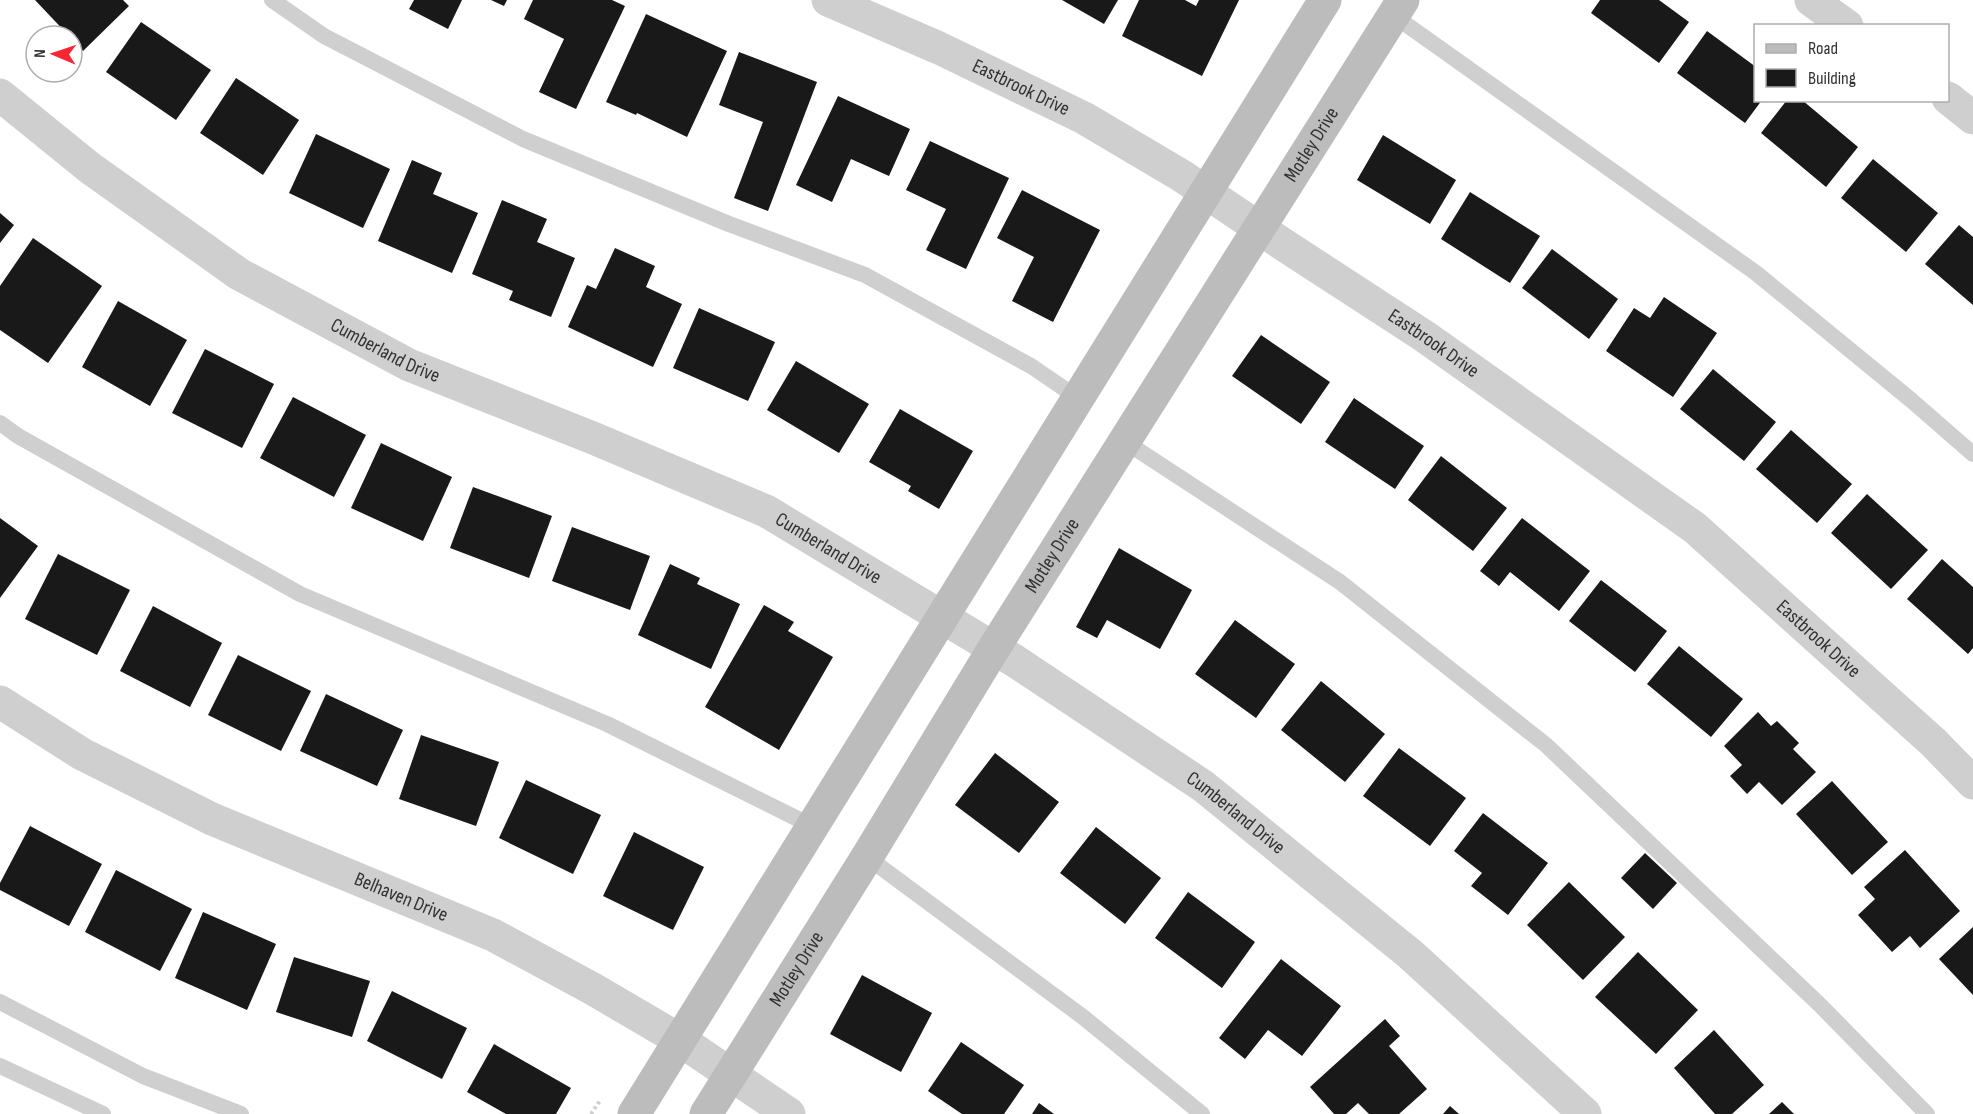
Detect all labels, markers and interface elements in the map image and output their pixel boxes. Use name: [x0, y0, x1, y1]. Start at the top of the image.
north arrow: [24, 24, 84, 84]
legend: [1754, 24, 1949, 102]
text: Road: [1808, 38, 1838, 59]
text: N: [31, 49, 50, 58]
street label: Eastbrook Drive: [968, 54, 1074, 121]
text: Building: [1808, 68, 1856, 89]
street label: Motley Drive: [1279, 103, 1344, 187]
street label: Eastbrook Drive: [1384, 304, 1484, 383]
street label: Cumberland Drive: [326, 313, 443, 388]
street label: Cumberland Drive: [771, 507, 886, 590]
street label: Motley Drive: [1020, 514, 1085, 598]
street label: Eastbrook Drive: [1771, 595, 1865, 683]
street label: Cumberland Drive: [1182, 766, 1290, 860]
street label: Belhaven Drive: [351, 867, 451, 927]
street label: Motley Drive: [764, 927, 829, 1011]

